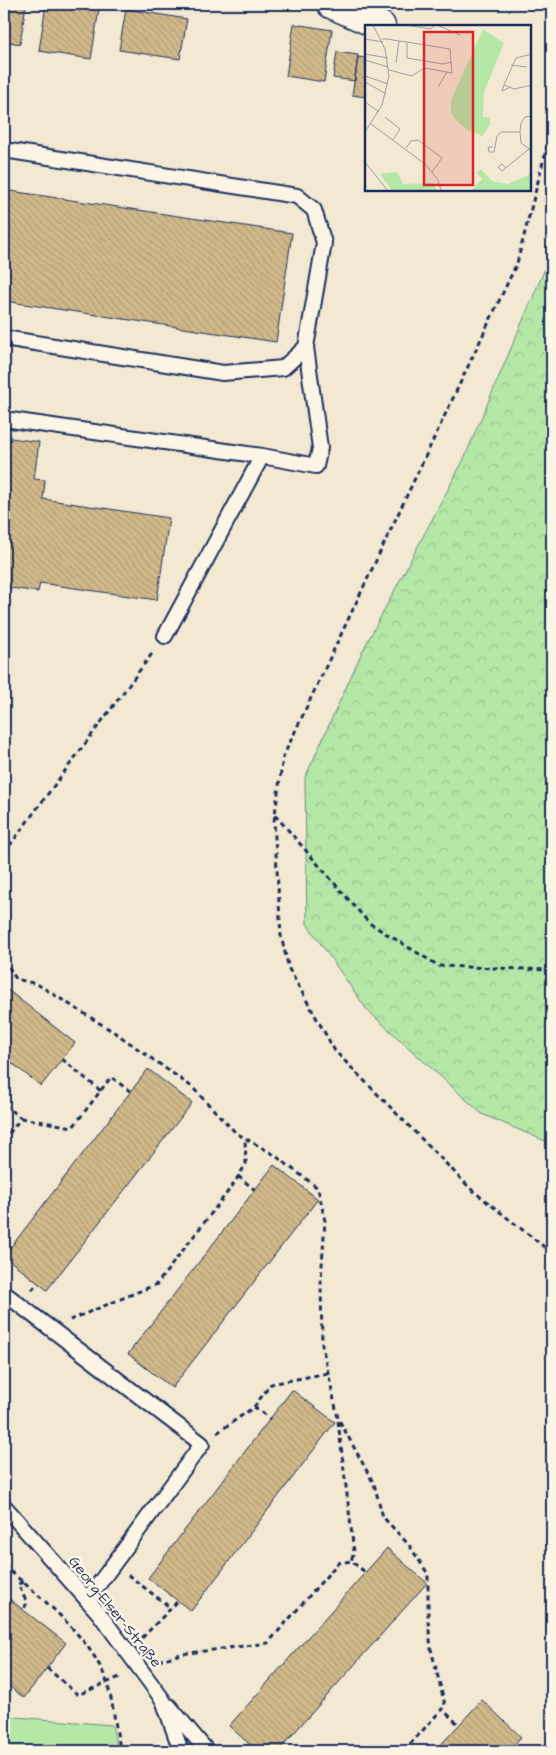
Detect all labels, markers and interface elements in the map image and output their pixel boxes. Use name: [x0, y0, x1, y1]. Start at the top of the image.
inset map: [365, 25, 531, 191]
street label: Georg-Elser-Straße: [63, 1552, 167, 1673]

